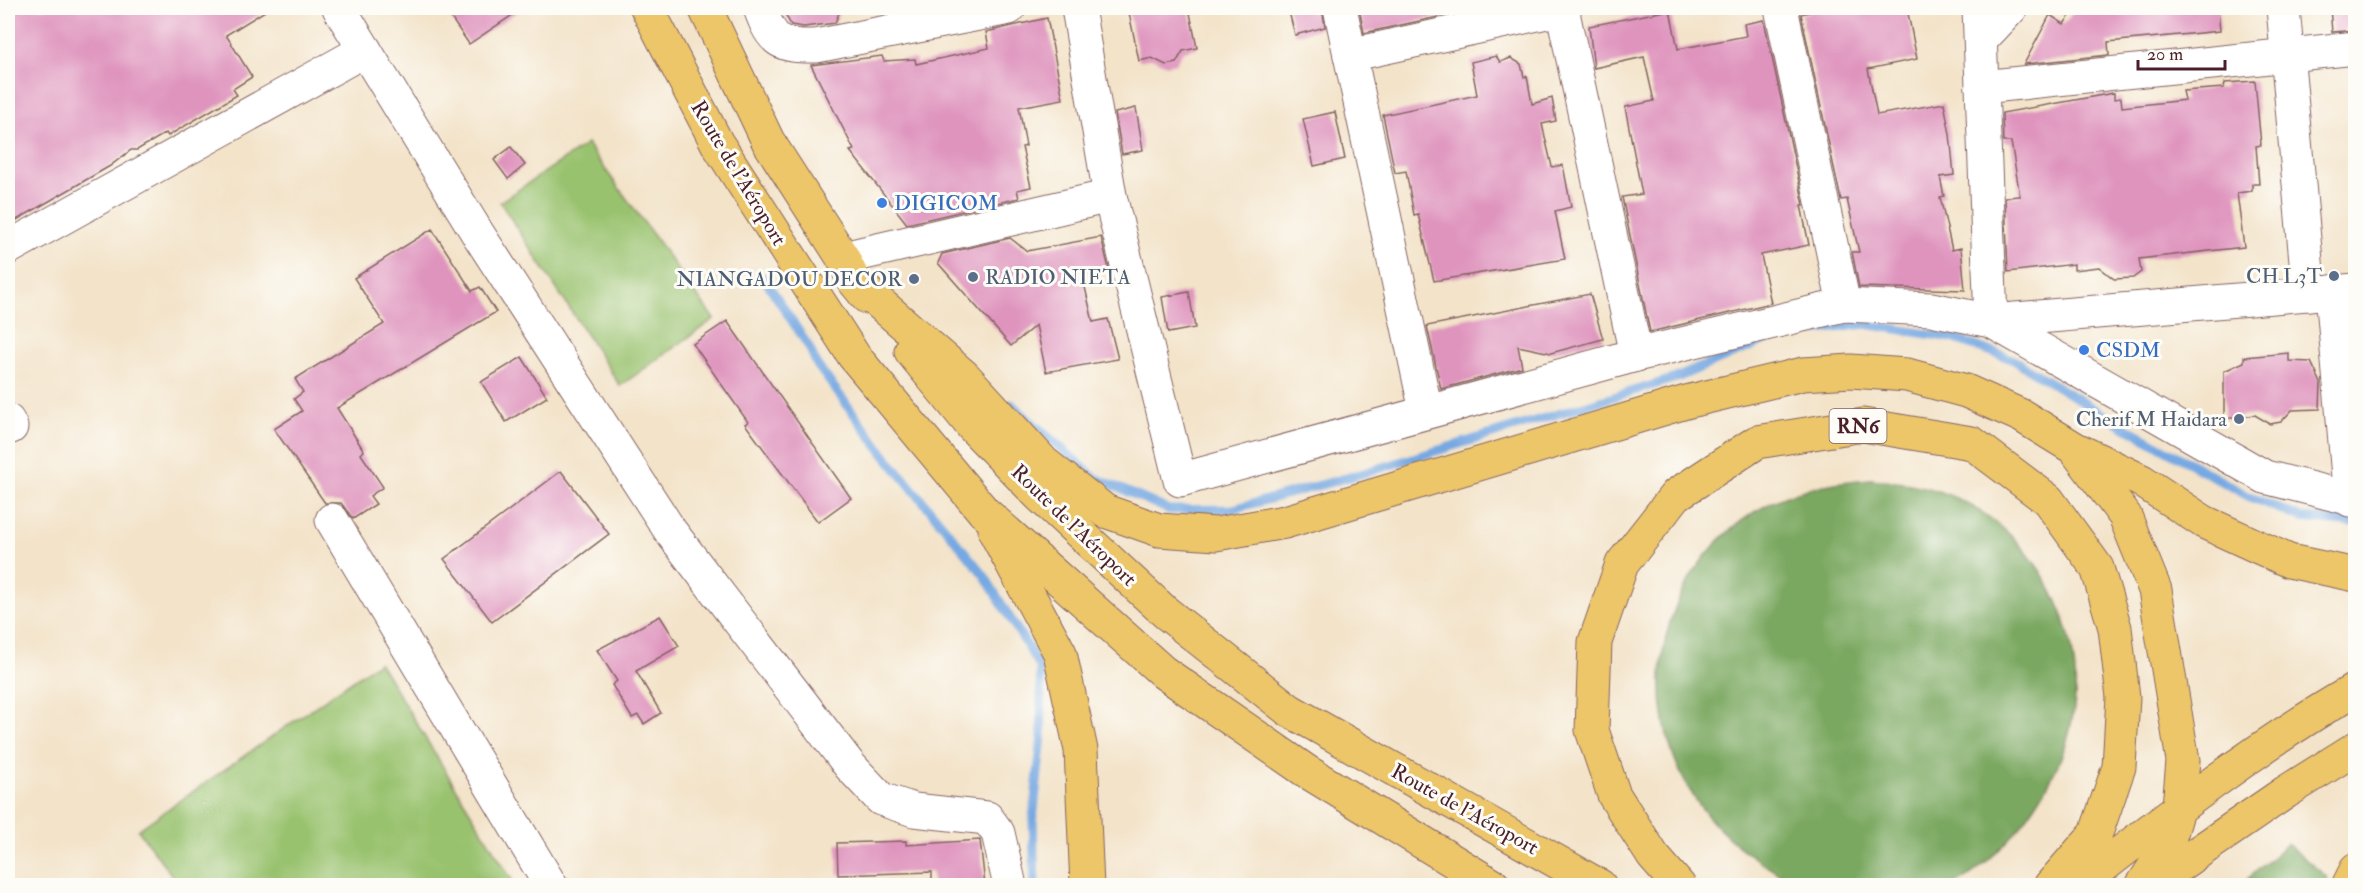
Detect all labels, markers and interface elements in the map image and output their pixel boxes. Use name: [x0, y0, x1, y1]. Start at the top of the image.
scale bar: [2138, 33, 2225, 71]
text: 20 m: [2147, 43, 2183, 66]
street label: Route de l'Aéroport: [685, 96, 793, 251]
place label: DIGICOM: [894, 190, 998, 217]
marker: DIGICOM: [875, 196, 889, 210]
place label: CH L3T: [2246, 263, 2322, 290]
place label: RADIO NIETA: [985, 264, 1131, 291]
place label: NIANGADOU DECOR: [676, 266, 903, 293]
marker: CH L3T: [2327, 269, 2341, 283]
marker: RADIO NIETA: [966, 270, 980, 284]
marker: NIANGADOU DECOR: [907, 272, 921, 286]
place label: CSDM: [2096, 337, 2160, 364]
marker: CSDM: [2077, 343, 2091, 357]
place label: Cherif M Haidara: [2076, 406, 2227, 433]
road number: RN6: [1830, 409, 1886, 443]
marker: Cherif M Haidara: [2232, 412, 2246, 426]
street label: Route de l'Aéroport: [1005, 458, 1142, 592]
street label: Route de l'Aéroport: [1386, 758, 1543, 861]

